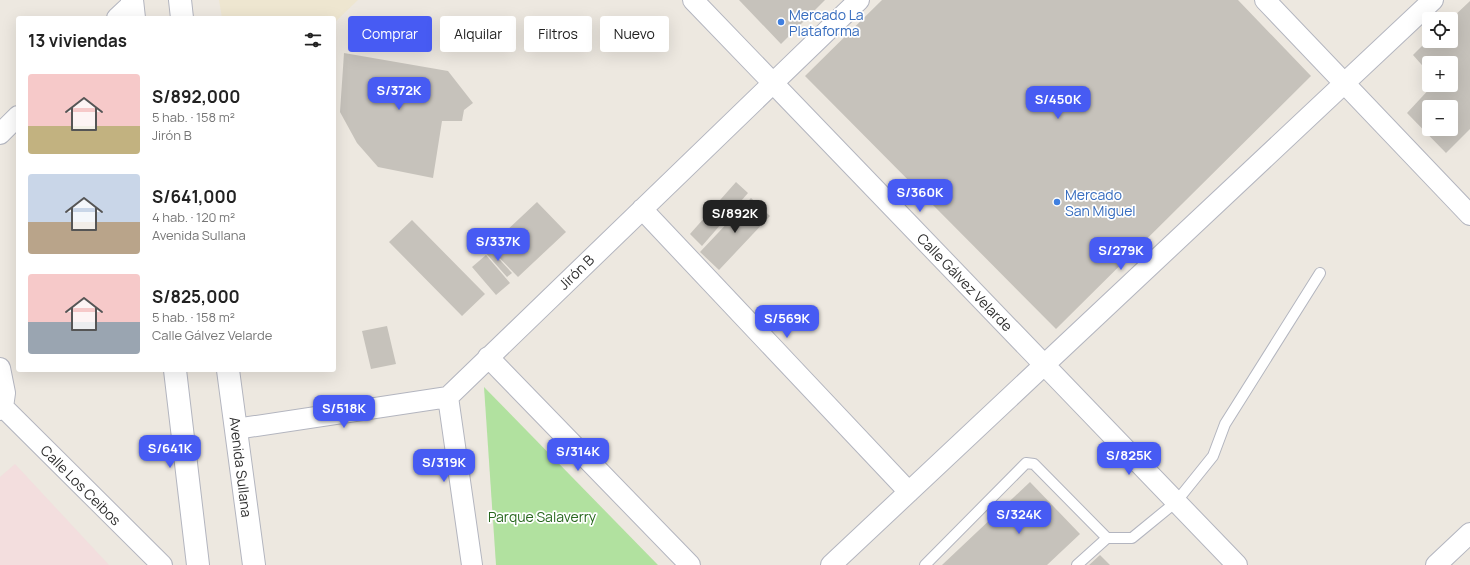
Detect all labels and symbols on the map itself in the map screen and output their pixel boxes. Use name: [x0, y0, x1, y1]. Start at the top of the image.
place label: Mercado La Plataforma: [789, 5, 864, 40]
marker: Mercado La Plataforma: [776, 17, 786, 27]
pin: S/372K: [366, 77, 432, 111]
pin: S/450K: [1025, 86, 1091, 120]
pin: S/360K: [887, 179, 953, 213]
place label: Mercado San Miguel: [1065, 185, 1136, 220]
marker: Mercado San Miguel: [1052, 197, 1062, 207]
pin: S/892K: [702, 200, 768, 234]
pin: S/337K: [465, 228, 531, 262]
street label: Calle Gálvez Velarde: [913, 229, 1017, 335]
pin: S/279K: [1088, 237, 1154, 271]
street label: Jirón B: [554, 250, 598, 294]
pin: S/569K: [754, 305, 820, 339]
pin: S/518K: [311, 395, 377, 429]
street label: Avenida Sullana: [225, 416, 257, 518]
pin: S/641K: [137, 435, 203, 469]
pin: S/314K: [545, 438, 611, 472]
street label: Calle Los Ceibos: [37, 441, 125, 529]
pin: S/825K: [1096, 442, 1162, 476]
pin: S/319K: [411, 449, 477, 483]
pin: S/324K: [986, 501, 1052, 535]
park label: Parque Salaverry: [488, 507, 597, 526]

